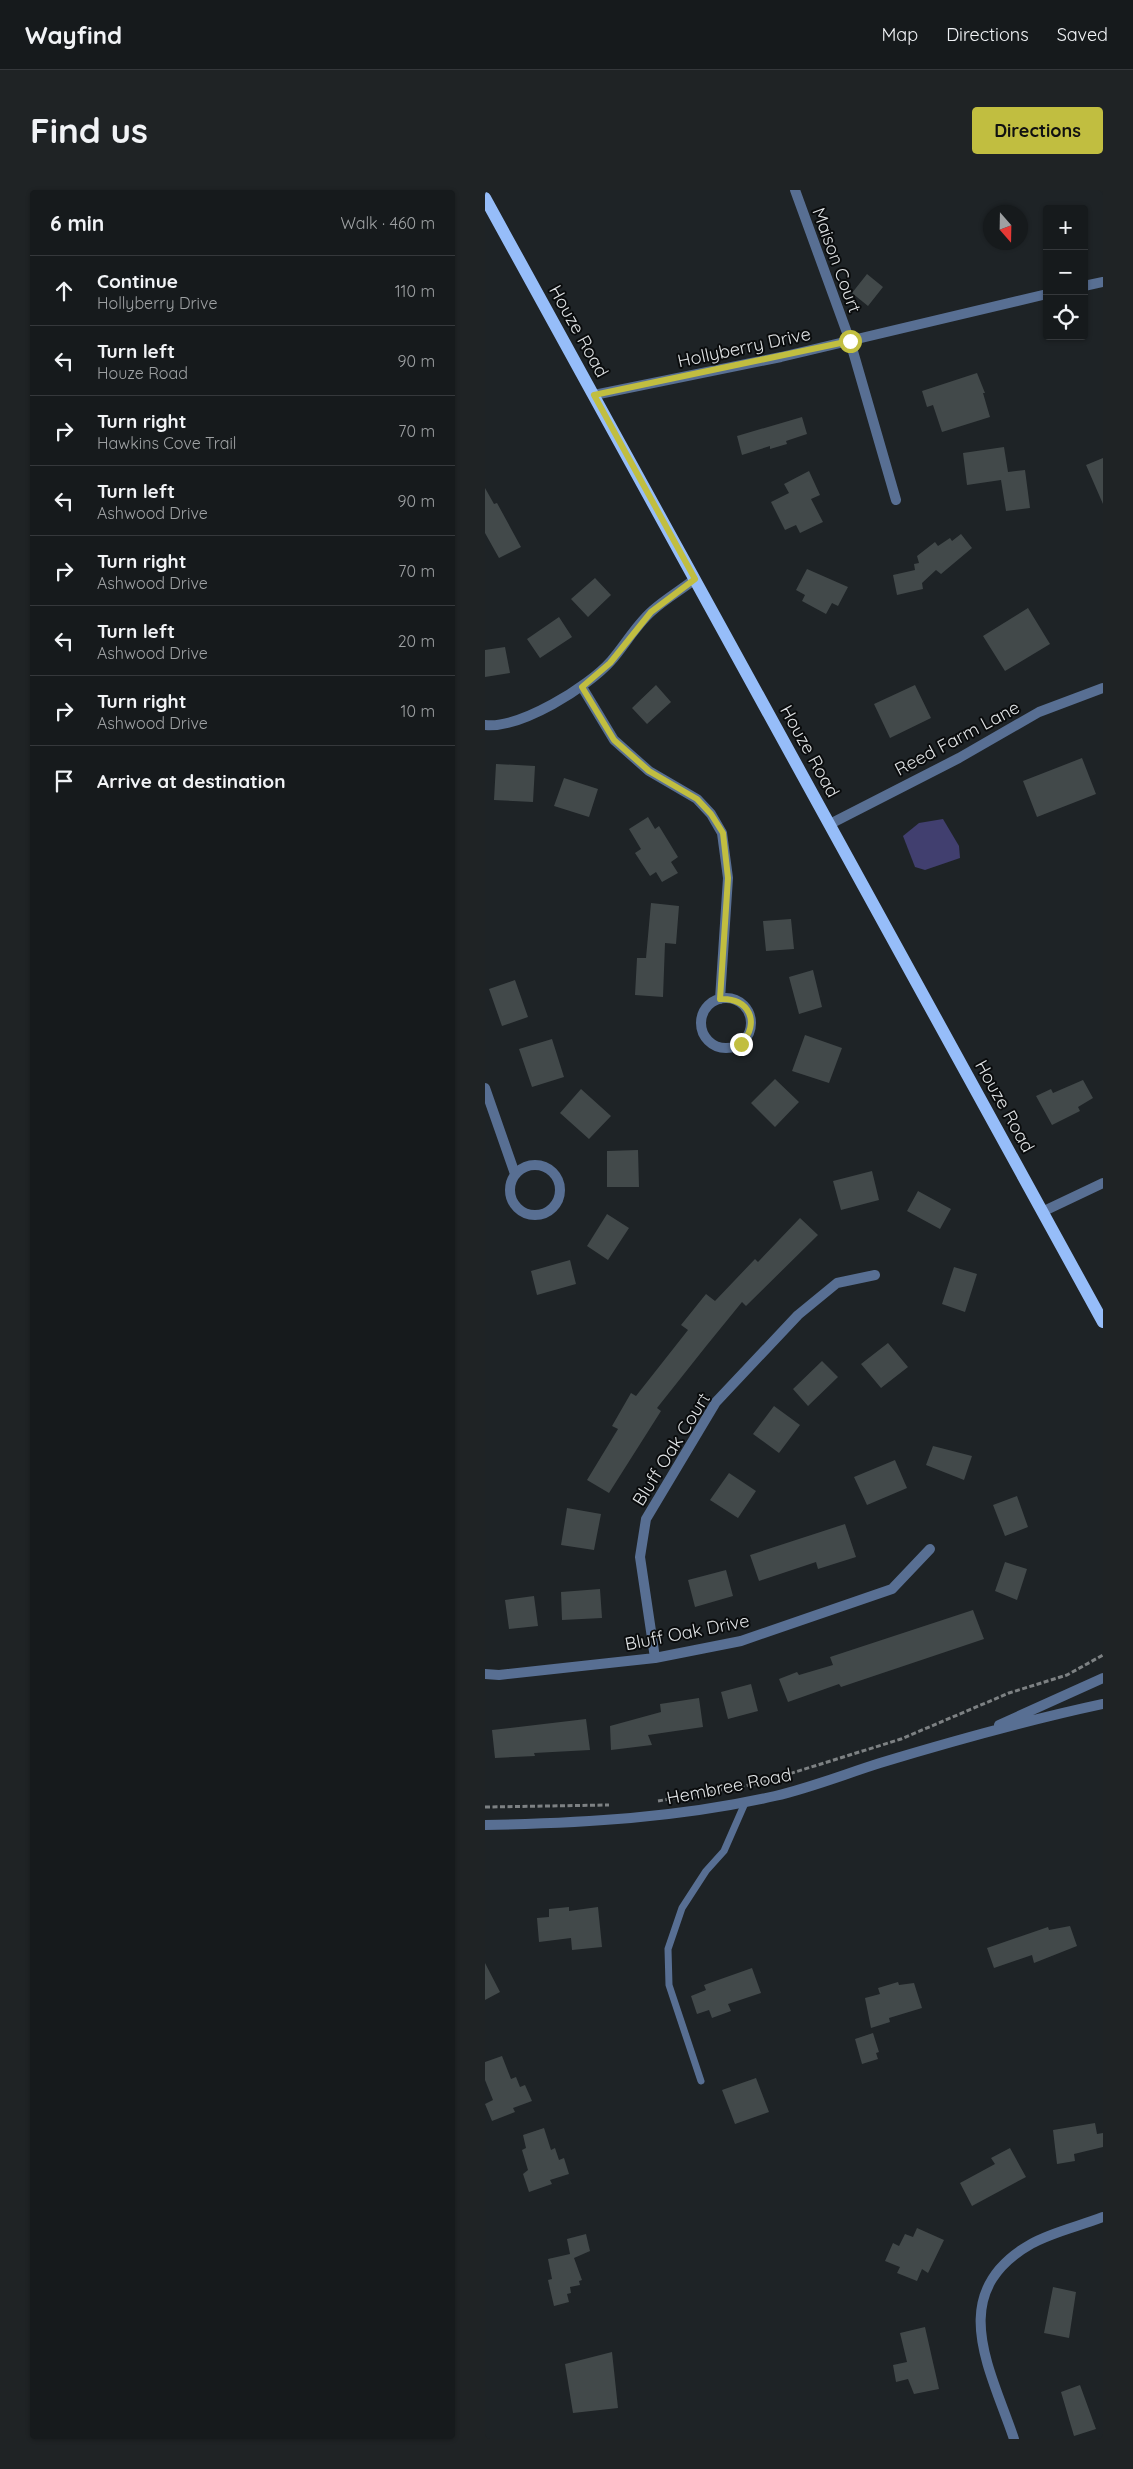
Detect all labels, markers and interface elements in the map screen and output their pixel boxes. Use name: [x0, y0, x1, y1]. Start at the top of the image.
text: Wayfind: [25, 20, 122, 50]
text: Map: [881, 23, 918, 46]
text: Directions: [946, 23, 1029, 46]
text: Saved: [1057, 23, 1108, 46]
button: Directions: [972, 107, 1103, 154]
text: Find us: [30, 108, 148, 152]
street label: Maison Court: [807, 204, 867, 316]
north arrow: [983, 205, 1028, 250]
map controls: [1043, 205, 1088, 340]
button: +: [1043, 205, 1088, 250]
text: 6 min: [50, 210, 104, 236]
text: Walk · 460 m: [340, 213, 435, 233]
button: −: [1043, 250, 1088, 295]
text: Continue: [97, 269, 178, 293]
icon: ahead: [50, 277, 78, 305]
text: 110 m: [395, 281, 435, 301]
street label: Houze Road: [544, 281, 614, 381]
text: Hollyberry Drive: [97, 293, 217, 313]
button: locate: [1043, 295, 1088, 340]
street label: Hollyberry Drive: [675, 322, 813, 372]
route start: [839, 330, 862, 353]
text: Turn left: [97, 339, 175, 363]
icon: left: [50, 347, 78, 375]
text: 90 m: [398, 351, 435, 371]
text: Houze Road: [97, 363, 188, 383]
text: Turn right: [97, 409, 186, 433]
icon: right: [50, 417, 78, 445]
text: 70 m: [398, 421, 435, 441]
text: Hawkins Cove Trail: [97, 433, 237, 453]
text: Turn left: [97, 479, 175, 503]
icon: left: [50, 487, 78, 515]
text: 90 m: [398, 491, 435, 511]
text: Ashwood Drive: [97, 503, 208, 523]
text: Turn right: [97, 549, 186, 573]
icon: right: [50, 557, 78, 585]
text: 70 m: [398, 561, 435, 581]
text: Ashwood Drive: [97, 573, 208, 593]
text: Turn left: [97, 619, 175, 643]
icon: left: [50, 627, 78, 655]
text: 20 m: [398, 631, 435, 651]
text: Ashwood Drive: [97, 643, 208, 663]
text: Turn right: [97, 689, 186, 713]
street label: Reed Farm Lane: [891, 695, 1023, 781]
icon: right: [50, 697, 78, 725]
text: 10 m: [401, 701, 435, 721]
street label: Houze Road: [775, 701, 845, 801]
text: Ashwood Drive: [97, 713, 208, 733]
icon: arrive: [50, 767, 78, 795]
text: Arrive at destination: [97, 769, 286, 793]
route end: [730, 1033, 753, 1056]
street label: Houze Road: [970, 1056, 1040, 1156]
street label: Bluff Oak Court: [627, 1388, 715, 1510]
street label: Bluff Oak Drive: [623, 1609, 751, 1655]
street label: Hembree Road: [665, 1763, 793, 1809]

